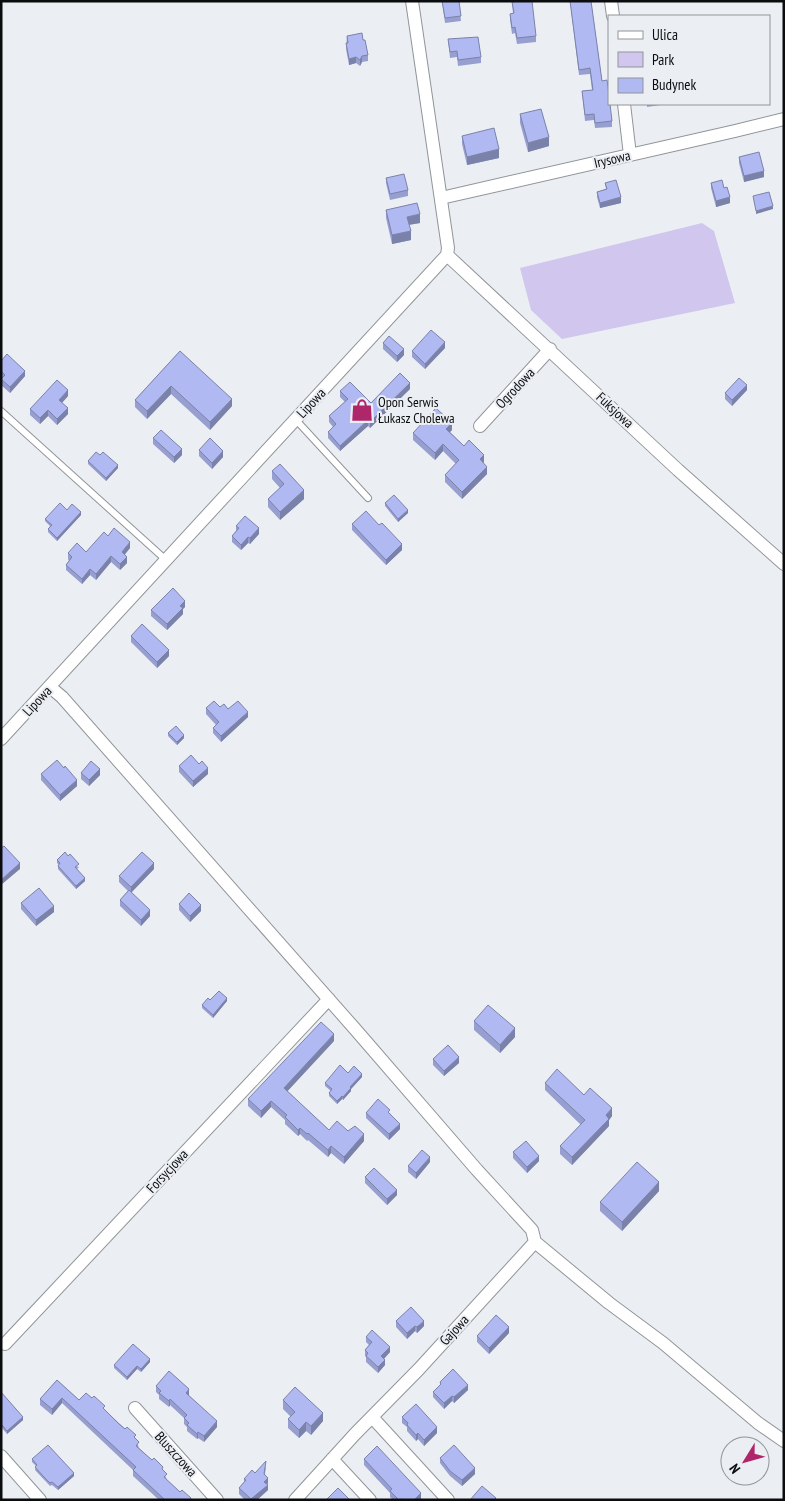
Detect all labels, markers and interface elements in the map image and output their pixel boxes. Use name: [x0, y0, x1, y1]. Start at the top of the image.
legend: [608, 15, 770, 105]
text: Ulica: [652, 25, 678, 44]
text: Park: [652, 50, 674, 69]
text: Budynek: [652, 75, 696, 94]
street label: Irysowa: [592, 146, 632, 172]
street label: Ogrodowa: [492, 364, 538, 412]
street label: Lipowa: [293, 384, 329, 422]
street label: Fuksjowa: [592, 388, 638, 432]
place label: Opon Serwis Łukasz Cholewa: [378, 393, 455, 427]
shop icon: Opon Serwis Łukasz Cholewa: [349, 397, 375, 423]
street label: Lipowa: [19, 682, 55, 720]
street label: Forsycjowa: [142, 1145, 192, 1197]
street label: Gajowa: [435, 1311, 473, 1349]
street label: Bluszczowa: [151, 1428, 201, 1480]
north arrow: [720, 1436, 770, 1486]
text: N: [725, 1460, 744, 1477]

